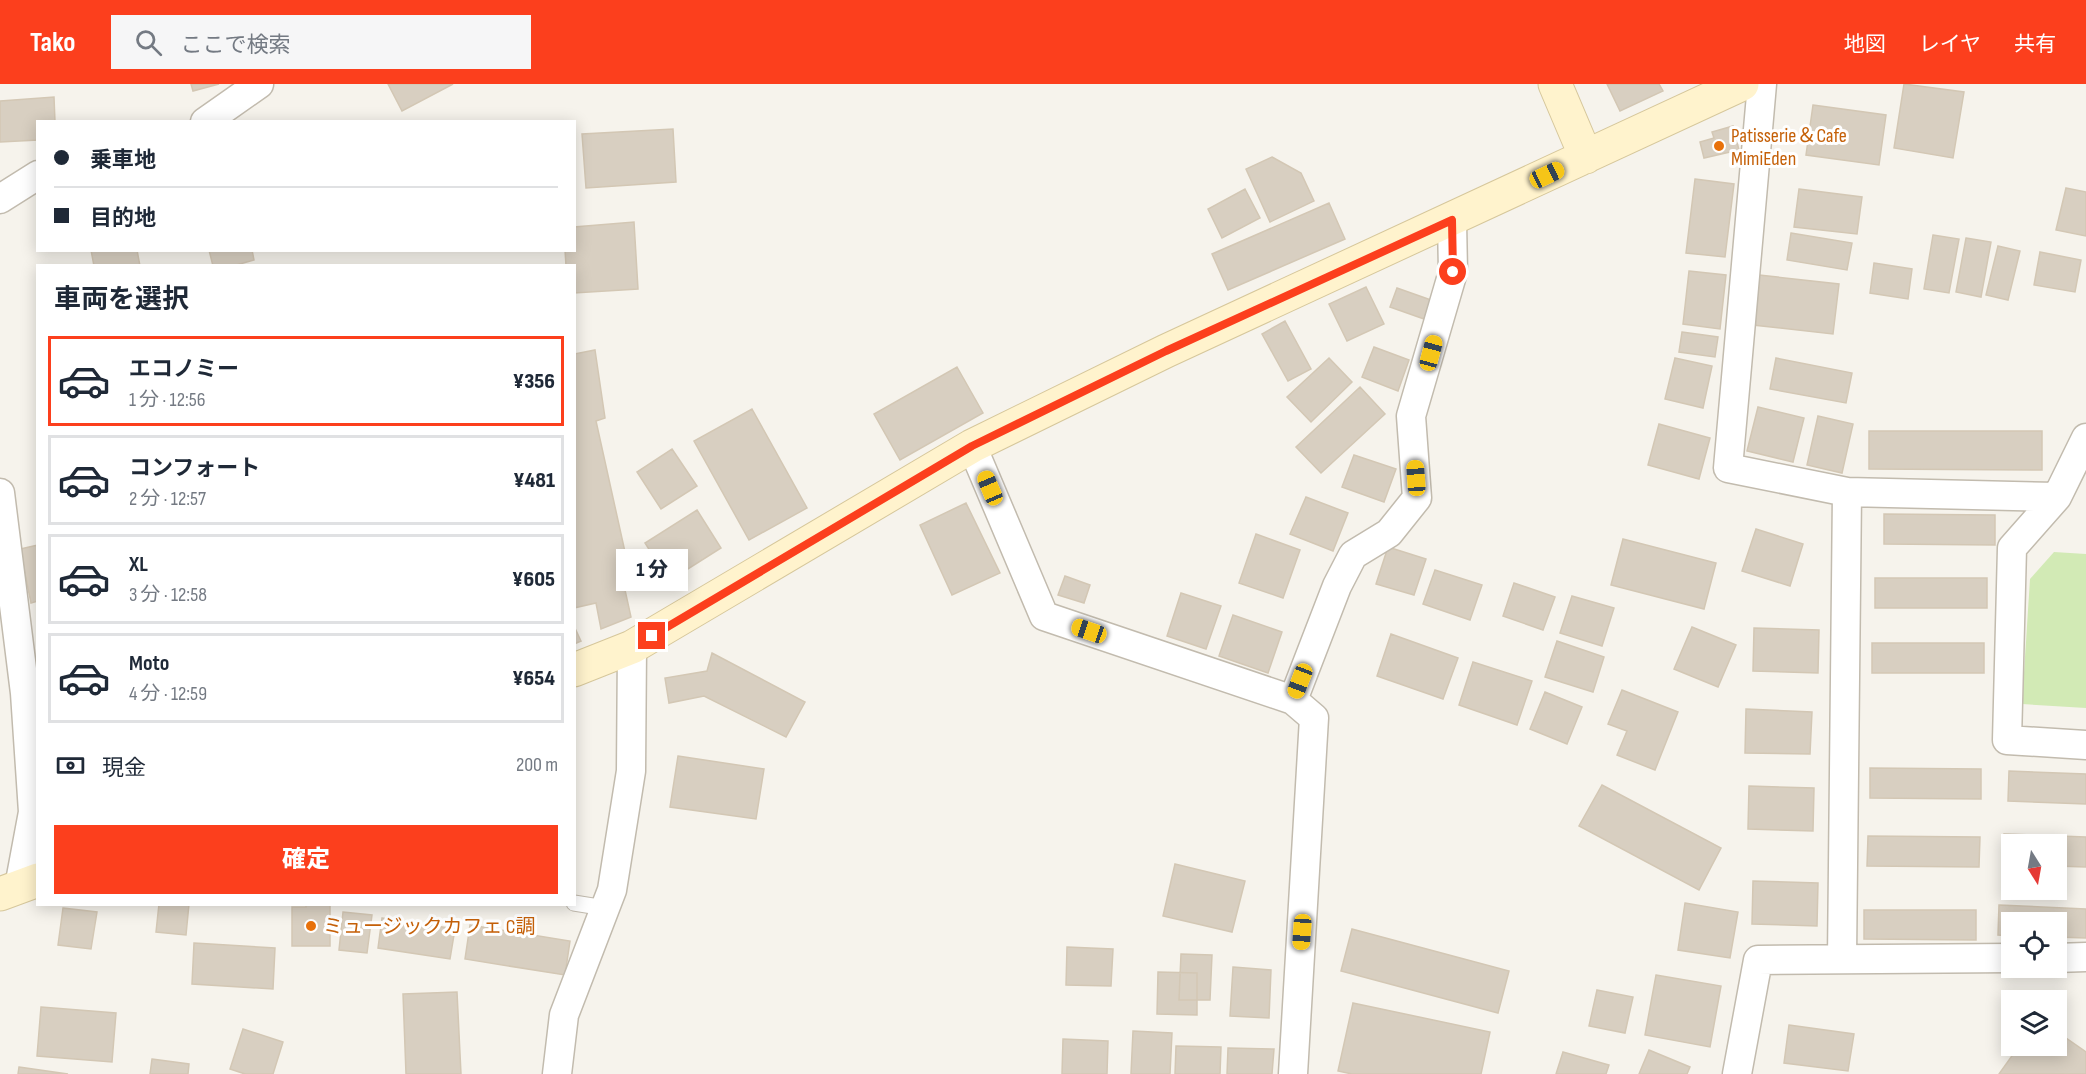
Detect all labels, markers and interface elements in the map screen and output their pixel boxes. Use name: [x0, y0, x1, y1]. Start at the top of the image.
search box: [111, 15, 531, 69]
text: Tako: [30, 26, 75, 59]
icon: search: [132, 26, 165, 59]
text: ここで検索: [180, 32, 290, 59]
text: 地図: [1844, 32, 1886, 57]
text: レイヤ: [1919, 32, 1981, 57]
text: 共有: [2014, 32, 2056, 57]
place label: Patisserie＆Cafe MimiEden: [1731, 124, 1847, 171]
marker: Patisserie＆Cafe MimiEden: [1712, 139, 1726, 153]
text: 乗車地: [90, 147, 156, 174]
car: [1527, 159, 1567, 191]
text: 目的地: [90, 205, 156, 232]
route start: [1439, 258, 1466, 285]
text: 車両を選択: [54, 284, 189, 316]
car: [1418, 333, 1444, 373]
icon: car: [57, 354, 111, 408]
text: エコノミー: [129, 356, 239, 383]
text: ¥356: [513, 368, 555, 395]
text: 1 分 · 12:56: [129, 388, 206, 412]
icon: car: [57, 453, 111, 507]
text: コンフォート: [129, 455, 260, 482]
car: [1406, 459, 1426, 497]
text: ¥481: [513, 467, 555, 494]
car: [975, 468, 1005, 508]
text: 2 分 · 12:57: [129, 487, 206, 511]
callout: 1 分: [616, 549, 688, 591]
text: XL: [129, 551, 148, 578]
icon: car: [57, 552, 111, 606]
text: 1 分: [636, 558, 668, 582]
text: ¥605: [512, 566, 555, 593]
text: 3 分 · 12:58: [129, 583, 207, 607]
car: [1069, 617, 1109, 645]
route end: [638, 622, 665, 649]
text: Moto: [129, 650, 169, 677]
icon: car: [57, 651, 111, 705]
car: [1285, 661, 1315, 701]
text: ¥654: [512, 665, 555, 692]
text: 4 分 · 12:59: [129, 682, 207, 706]
icon: cash: [54, 749, 87, 782]
text: 200 m: [516, 753, 558, 777]
text: 現金: [102, 755, 146, 782]
button: 確定: [54, 825, 558, 894]
north arrow: [2001, 834, 2067, 900]
map controls: [2001, 834, 2067, 1056]
button: locate: [2001, 912, 2067, 978]
car: [1292, 913, 1312, 951]
place label: ミュージックカフェ C調: [323, 915, 535, 939]
marker: ミュージックカフェ C調: [304, 919, 318, 933]
button: layers: [2001, 990, 2067, 1056]

